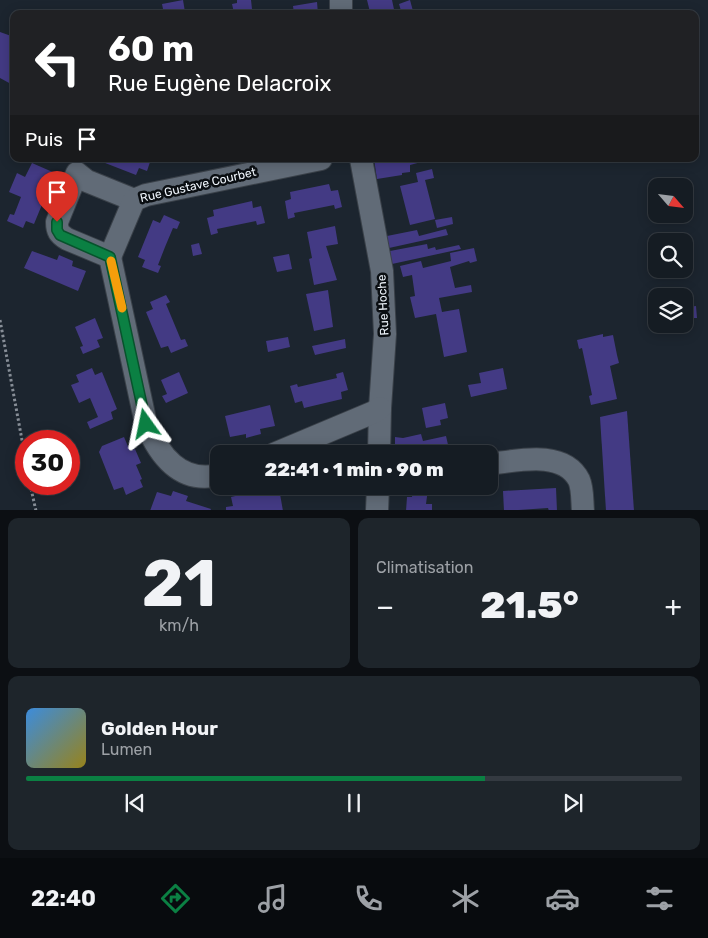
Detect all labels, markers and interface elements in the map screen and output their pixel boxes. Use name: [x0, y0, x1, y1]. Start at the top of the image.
text: 60 m: [108, 28, 194, 70]
icon: left: [25, 30, 90, 95]
text: Rue Eugène Delacroix: [108, 70, 331, 97]
icon: arrive: [73, 125, 101, 153]
text: Puis: [25, 128, 63, 151]
street label: Rue Gustave Courbet: [139, 165, 258, 205]
pin: [36, 171, 78, 222]
icon: arrive: [43, 178, 71, 206]
north arrow: [648, 178, 692, 222]
map controls: [648, 178, 693, 333]
button: search: [648, 233, 693, 278]
street label: Rue Hoche: [374, 274, 392, 336]
button: layers: [648, 288, 693, 333]
position arrow: [119, 397, 171, 449]
speed limit sign: 30: [15, 430, 80, 495]
text: 22:41 · 1 min · 90 m: [264, 458, 444, 481]
text: 21: [142, 545, 216, 622]
text: Climatisation: [376, 558, 473, 577]
text: 21.5°: [480, 582, 579, 628]
text: −: [376, 590, 394, 623]
text: +: [665, 590, 682, 623]
text: km/h: [159, 616, 199, 635]
text: Golden Hour: [101, 717, 218, 740]
text: Lumen: [101, 740, 152, 759]
icon: previous: [121, 789, 149, 817]
icon: pause: [340, 789, 368, 817]
icon: next: [559, 789, 587, 817]
icon: directions: [158, 881, 193, 916]
icon: music: [255, 881, 290, 916]
icon: phone: [351, 881, 386, 916]
icon: climate: [448, 881, 483, 916]
icon: car: [545, 881, 580, 916]
icon: filters: [642, 881, 677, 916]
text: 22:40: [31, 885, 96, 912]

